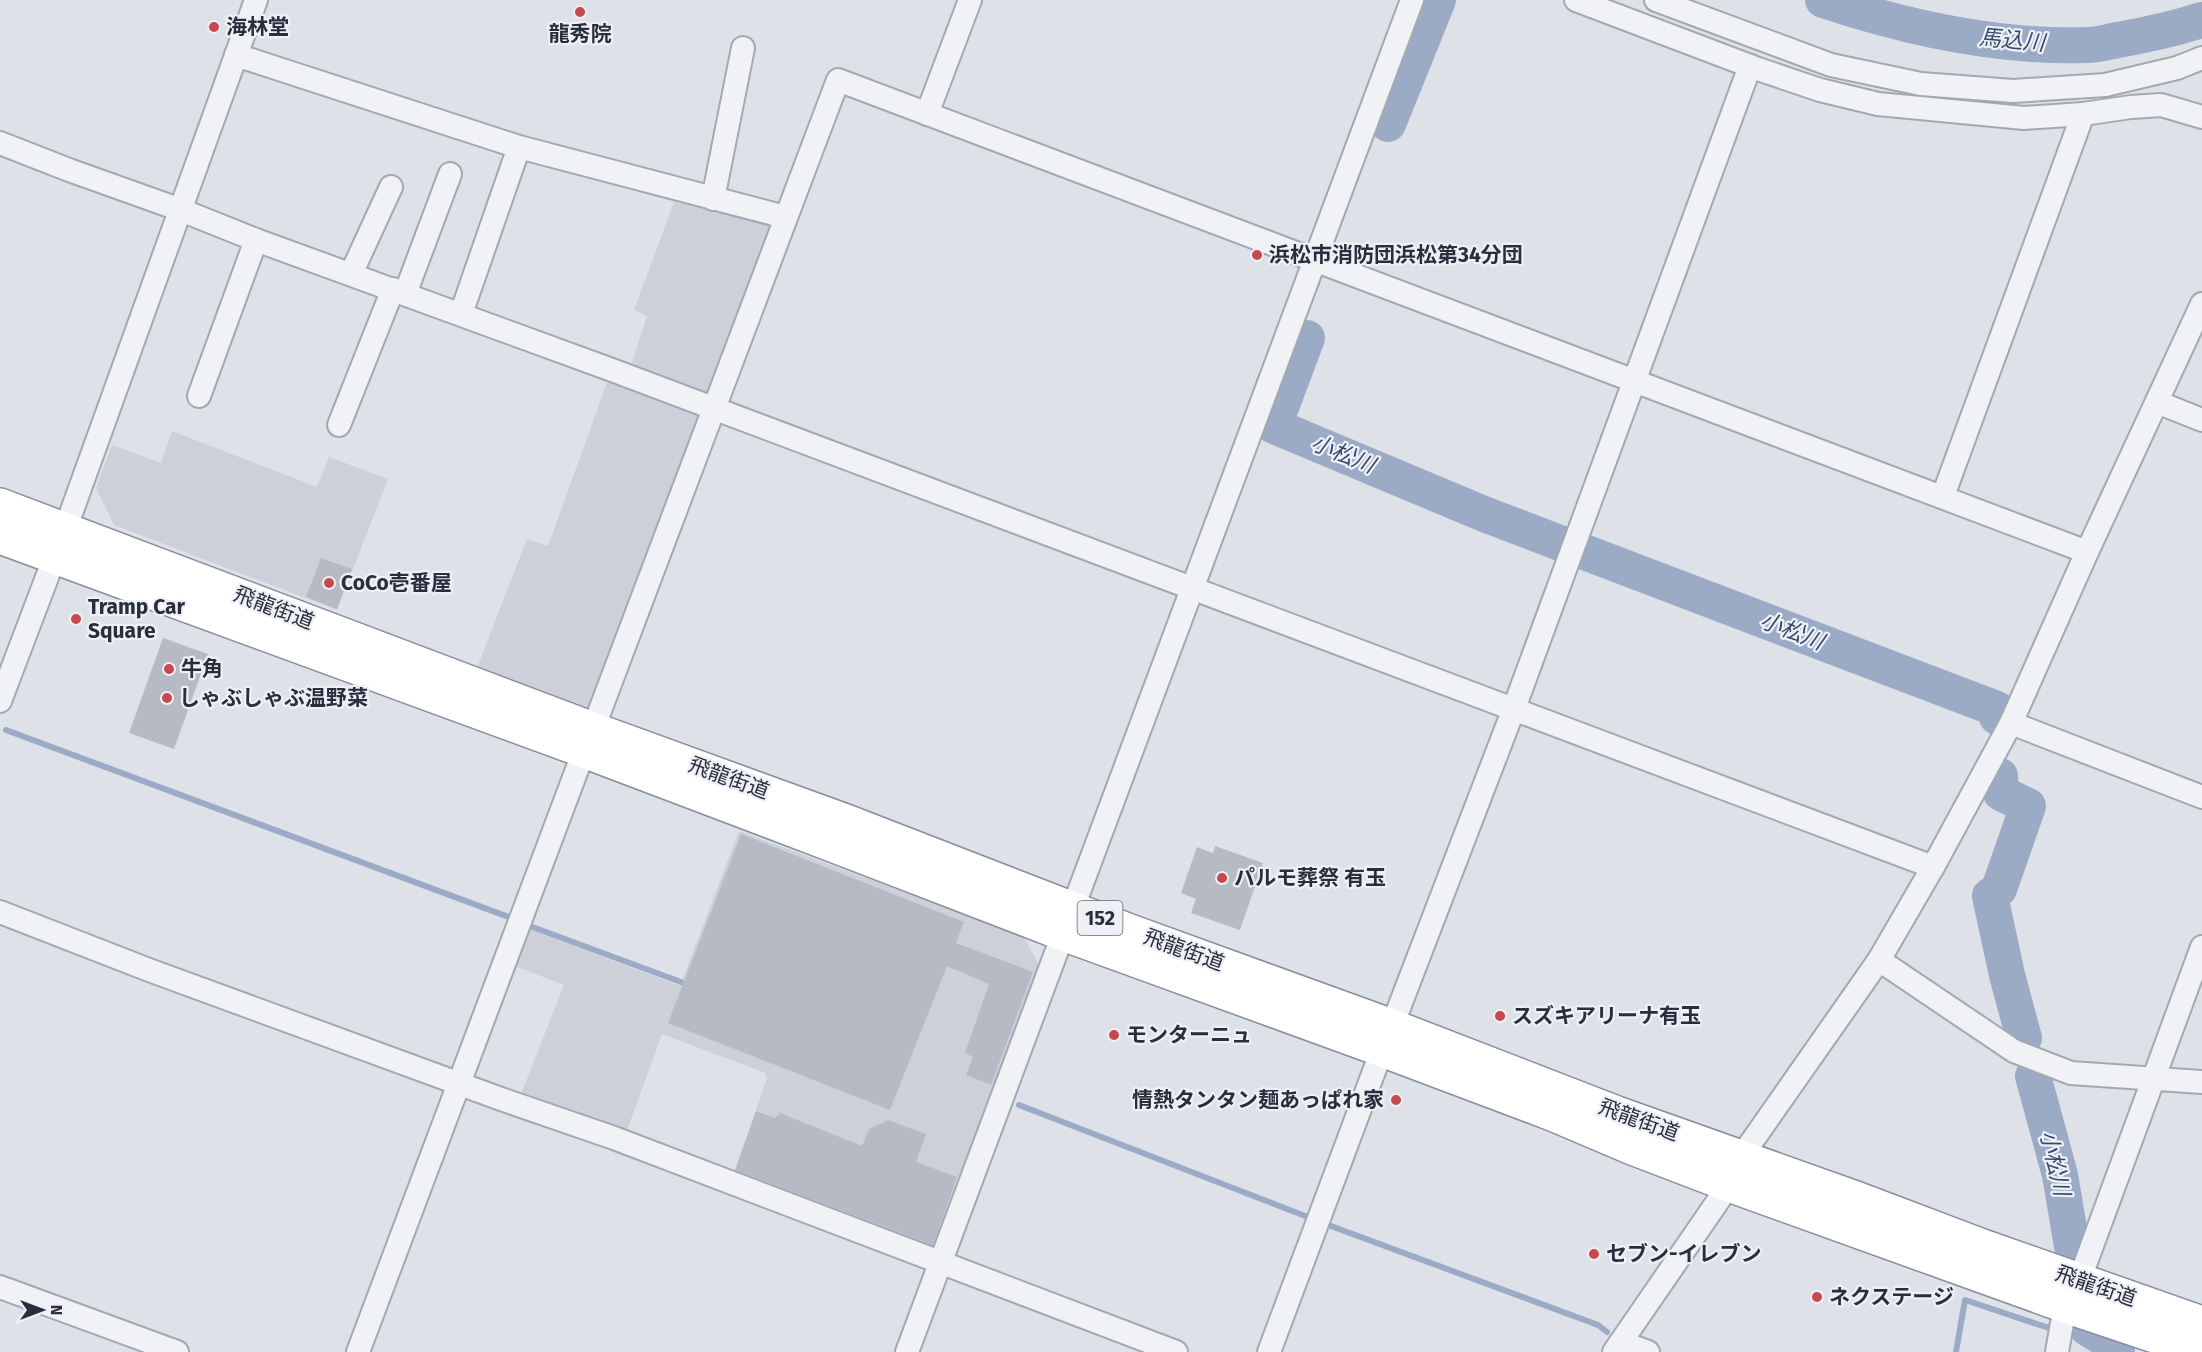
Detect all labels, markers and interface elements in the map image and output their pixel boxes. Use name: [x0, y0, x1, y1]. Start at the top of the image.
marker: 龍秀院: [573, 5, 587, 19]
place label: 海林堂: [226, 14, 289, 40]
marker: 海林堂: [207, 20, 221, 34]
place label: 龍秀院: [549, 21, 612, 47]
water label: 馬込川: [1978, 24, 2048, 56]
place label: 浜松市消防団浜松第34分団: [1269, 242, 1523, 268]
marker: 浜松市消防団浜松第34分団: [1250, 248, 1264, 262]
water label: 小松川: [1307, 429, 1381, 480]
place label: CoCo壱番屋: [341, 570, 452, 596]
marker: CoCo壱番屋: [322, 576, 336, 590]
street label: 飛龍街道: [230, 581, 318, 635]
place label: Tramp Car Square: [88, 594, 186, 644]
water label: 小松川: [1756, 607, 1830, 656]
marker: Tramp Car Square: [69, 612, 83, 626]
place label: 牛角: [181, 656, 223, 682]
marker: 牛角: [162, 662, 176, 676]
place label: しゃぶしゃぶ温野菜: [179, 685, 368, 711]
marker: しゃぶしゃぶ温野菜: [160, 691, 174, 705]
street label: 飛龍街道: [685, 751, 773, 805]
place label: パルモ葬祭 有玉: [1234, 865, 1386, 891]
marker: パルモ葬祭 有玉: [1215, 871, 1229, 885]
road number: 152: [1078, 901, 1122, 935]
street label: 飛龍街道: [1140, 923, 1228, 977]
place label: スズキアリーナ有玉: [1512, 1003, 1701, 1029]
marker: スズキアリーナ有玉: [1493, 1009, 1507, 1023]
place label: モンターニュ: [1126, 1022, 1252, 1048]
marker: モンターニュ: [1107, 1028, 1121, 1042]
place label: 情熱タンタン麺あっぱれ家: [1132, 1087, 1384, 1113]
marker: 情熱タンタン麺あっぱれ家: [1389, 1093, 1403, 1107]
street label: 飛龍街道: [1595, 1093, 1683, 1147]
water label: 小松川: [2034, 1128, 2076, 1200]
place label: セブン-イレブン: [1606, 1241, 1762, 1267]
marker: セブン-イレブン: [1587, 1247, 1601, 1261]
street label: 飛龍街道: [2052, 1260, 2140, 1312]
north arrow: [12, 1280, 72, 1340]
place label: ネクステージ: [1829, 1284, 1954, 1310]
marker: ネクステージ: [1810, 1290, 1824, 1304]
text: N: [47, 1305, 66, 1315]

